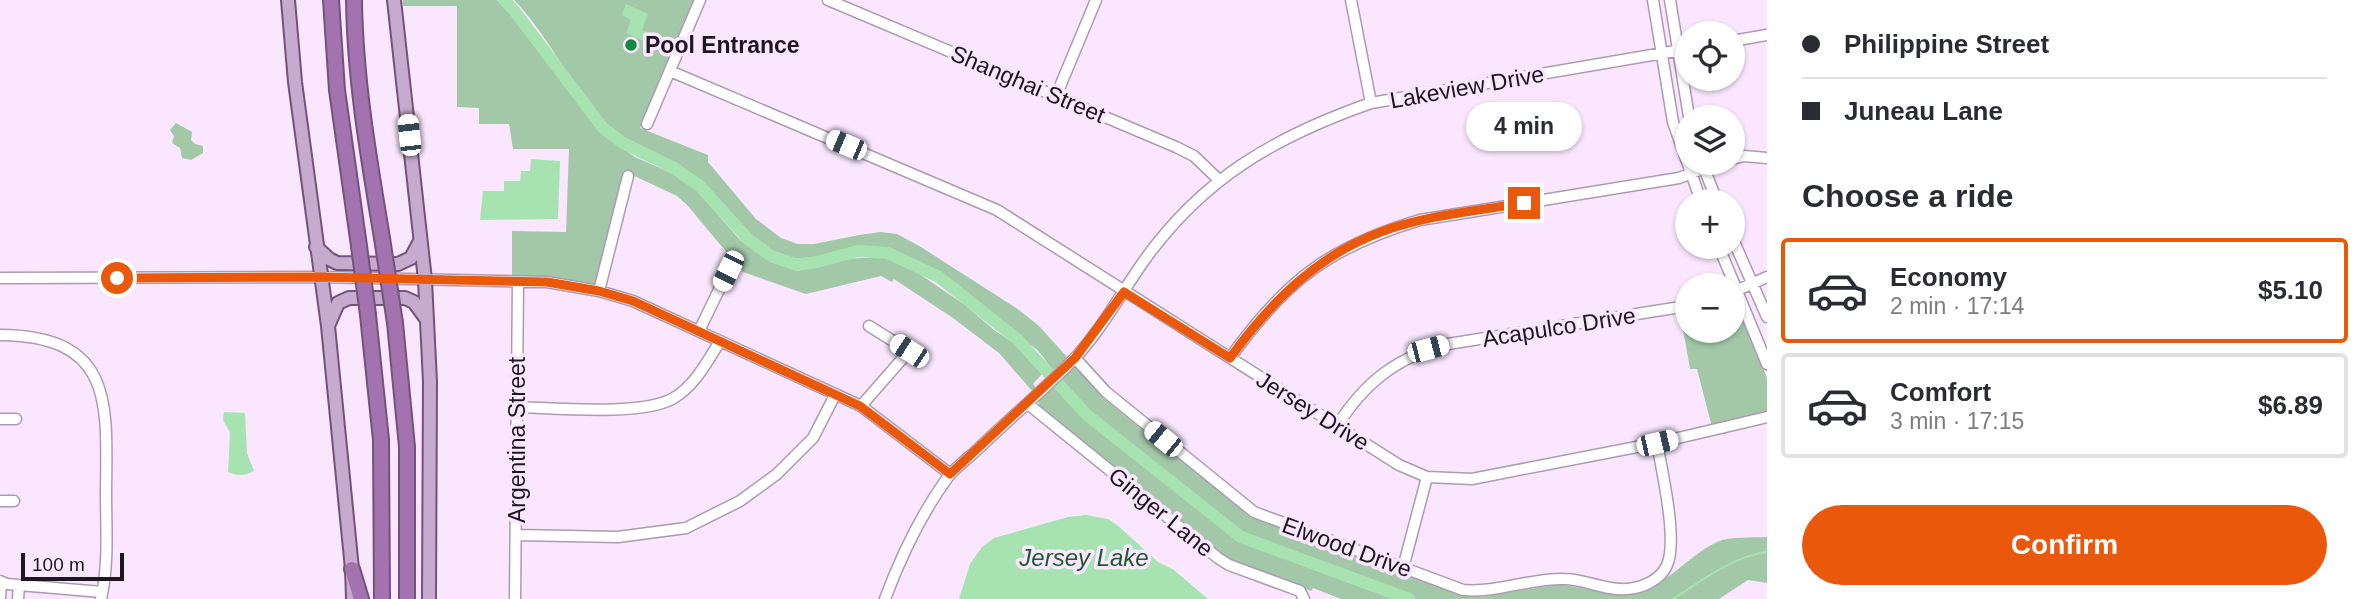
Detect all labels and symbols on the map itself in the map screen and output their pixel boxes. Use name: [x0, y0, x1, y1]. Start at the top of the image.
place label: Pool Entrance: [645, 32, 800, 58]
marker: Pool Entrance: [623, 37, 639, 53]
street label: Shanghai Street: [947, 40, 1110, 128]
street label: Lakeview Drive: [1388, 61, 1546, 113]
callout: 4 min: [1466, 102, 1582, 150]
car: [397, 113, 422, 157]
car: [823, 127, 870, 163]
route end: [1508, 187, 1540, 219]
car: [710, 248, 747, 294]
route start: [101, 262, 133, 294]
street label: Acapulco Drive: [1481, 302, 1637, 352]
car: [886, 331, 933, 371]
car: [1405, 333, 1452, 365]
street label: Argentina Street: [504, 356, 530, 523]
street label: Jersey Drive: [1252, 366, 1374, 456]
car: [1141, 418, 1186, 460]
car: [1635, 428, 1680, 458]
street label: Ginger Lane: [1104, 462, 1218, 562]
street label: Elwood Drive: [1279, 512, 1415, 582]
water label: Jersey Lake: [1018, 544, 1149, 571]
scale bar: [21, 550, 124, 582]

